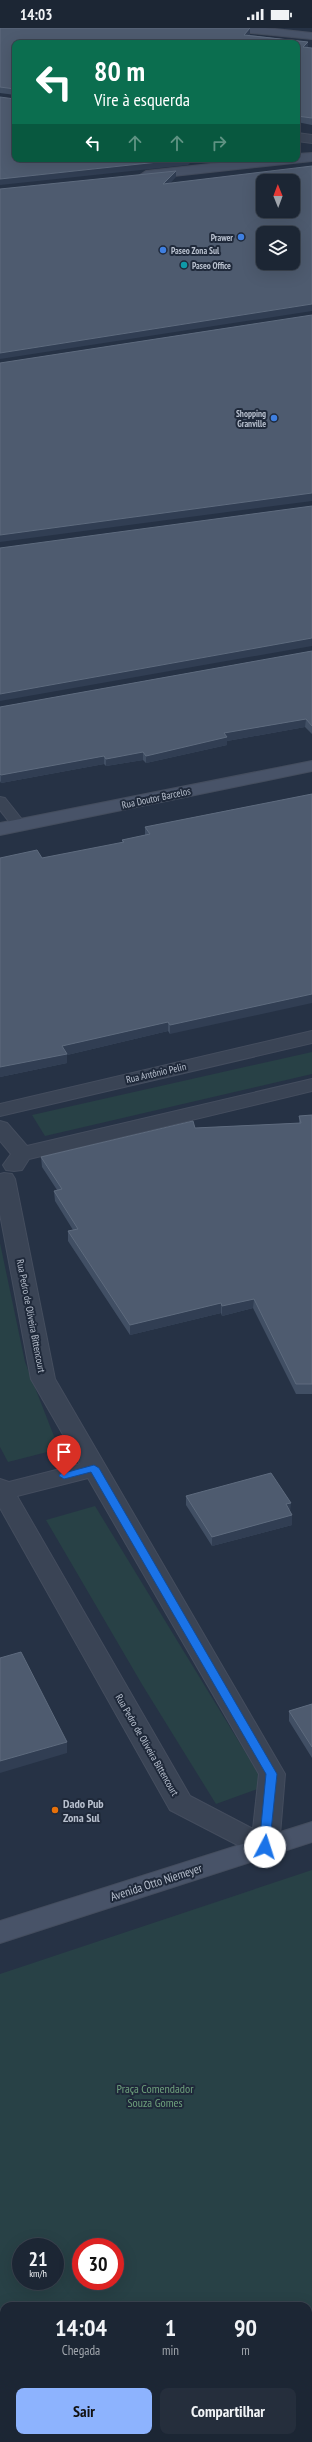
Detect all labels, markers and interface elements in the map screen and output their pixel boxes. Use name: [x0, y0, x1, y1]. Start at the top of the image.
text: 14:03: [20, 5, 52, 24]
text: 80 m: [94, 52, 145, 89]
icon: left: [28, 56, 80, 108]
text: Vire à esquerda: [94, 88, 190, 111]
icon: left: [82, 132, 104, 154]
icon: ahead: [124, 132, 146, 154]
icon: ahead: [166, 132, 188, 154]
icon: right: [208, 132, 230, 154]
north arrow: [256, 174, 300, 218]
map controls: [256, 174, 300, 270]
button: layers: [256, 226, 300, 270]
place label: Prawer: [211, 232, 233, 243]
marker: Prawer: [236, 232, 246, 242]
marker: Paseo Zona Sul: [158, 245, 168, 255]
place label: Paseo Zona Sul: [171, 245, 220, 256]
marker: Paseo Office: [179, 260, 189, 270]
place label: Paseo Office: [192, 260, 231, 271]
place label: Shopping Granville: [236, 408, 266, 429]
marker: Shopping Granville: [269, 413, 279, 423]
street label: Rua Doutor Barcelos: [120, 784, 192, 812]
street label: Rua Antônio Pelin: [125, 1060, 187, 1086]
street label: Rua Pedro de Oliveira Bittencourt: [14, 1258, 48, 1374]
pin: [47, 1435, 81, 1476]
icon: arrive: [53, 1441, 75, 1463]
street label: Rua Pedro de Oliveira Bittencourt: [113, 1692, 182, 1798]
place label: Dado Pub Zona Sul: [63, 1796, 104, 1825]
marker: Dado Pub Zona Sul: [50, 1805, 60, 1815]
position arrow: [244, 1826, 286, 1868]
street label: Avenida Otto Niemeyer: [108, 1860, 204, 1904]
park label: Praça Comendador Souza Gomes: [117, 2081, 194, 2110]
speed limit sign: 30: [72, 2238, 124, 2290]
text: 21: [28, 2246, 48, 2272]
text: km/h: [29, 2267, 47, 2280]
text: 14:04: [55, 2312, 107, 2343]
text: 1: [165, 2312, 176, 2343]
text: 90: [234, 2312, 257, 2343]
text: Chegada: [62, 2342, 100, 2359]
text: min: [162, 2342, 179, 2359]
text: m: [241, 2342, 250, 2359]
button: Sair: [16, 2388, 152, 2434]
button: Compartilhar: [160, 2388, 296, 2434]

